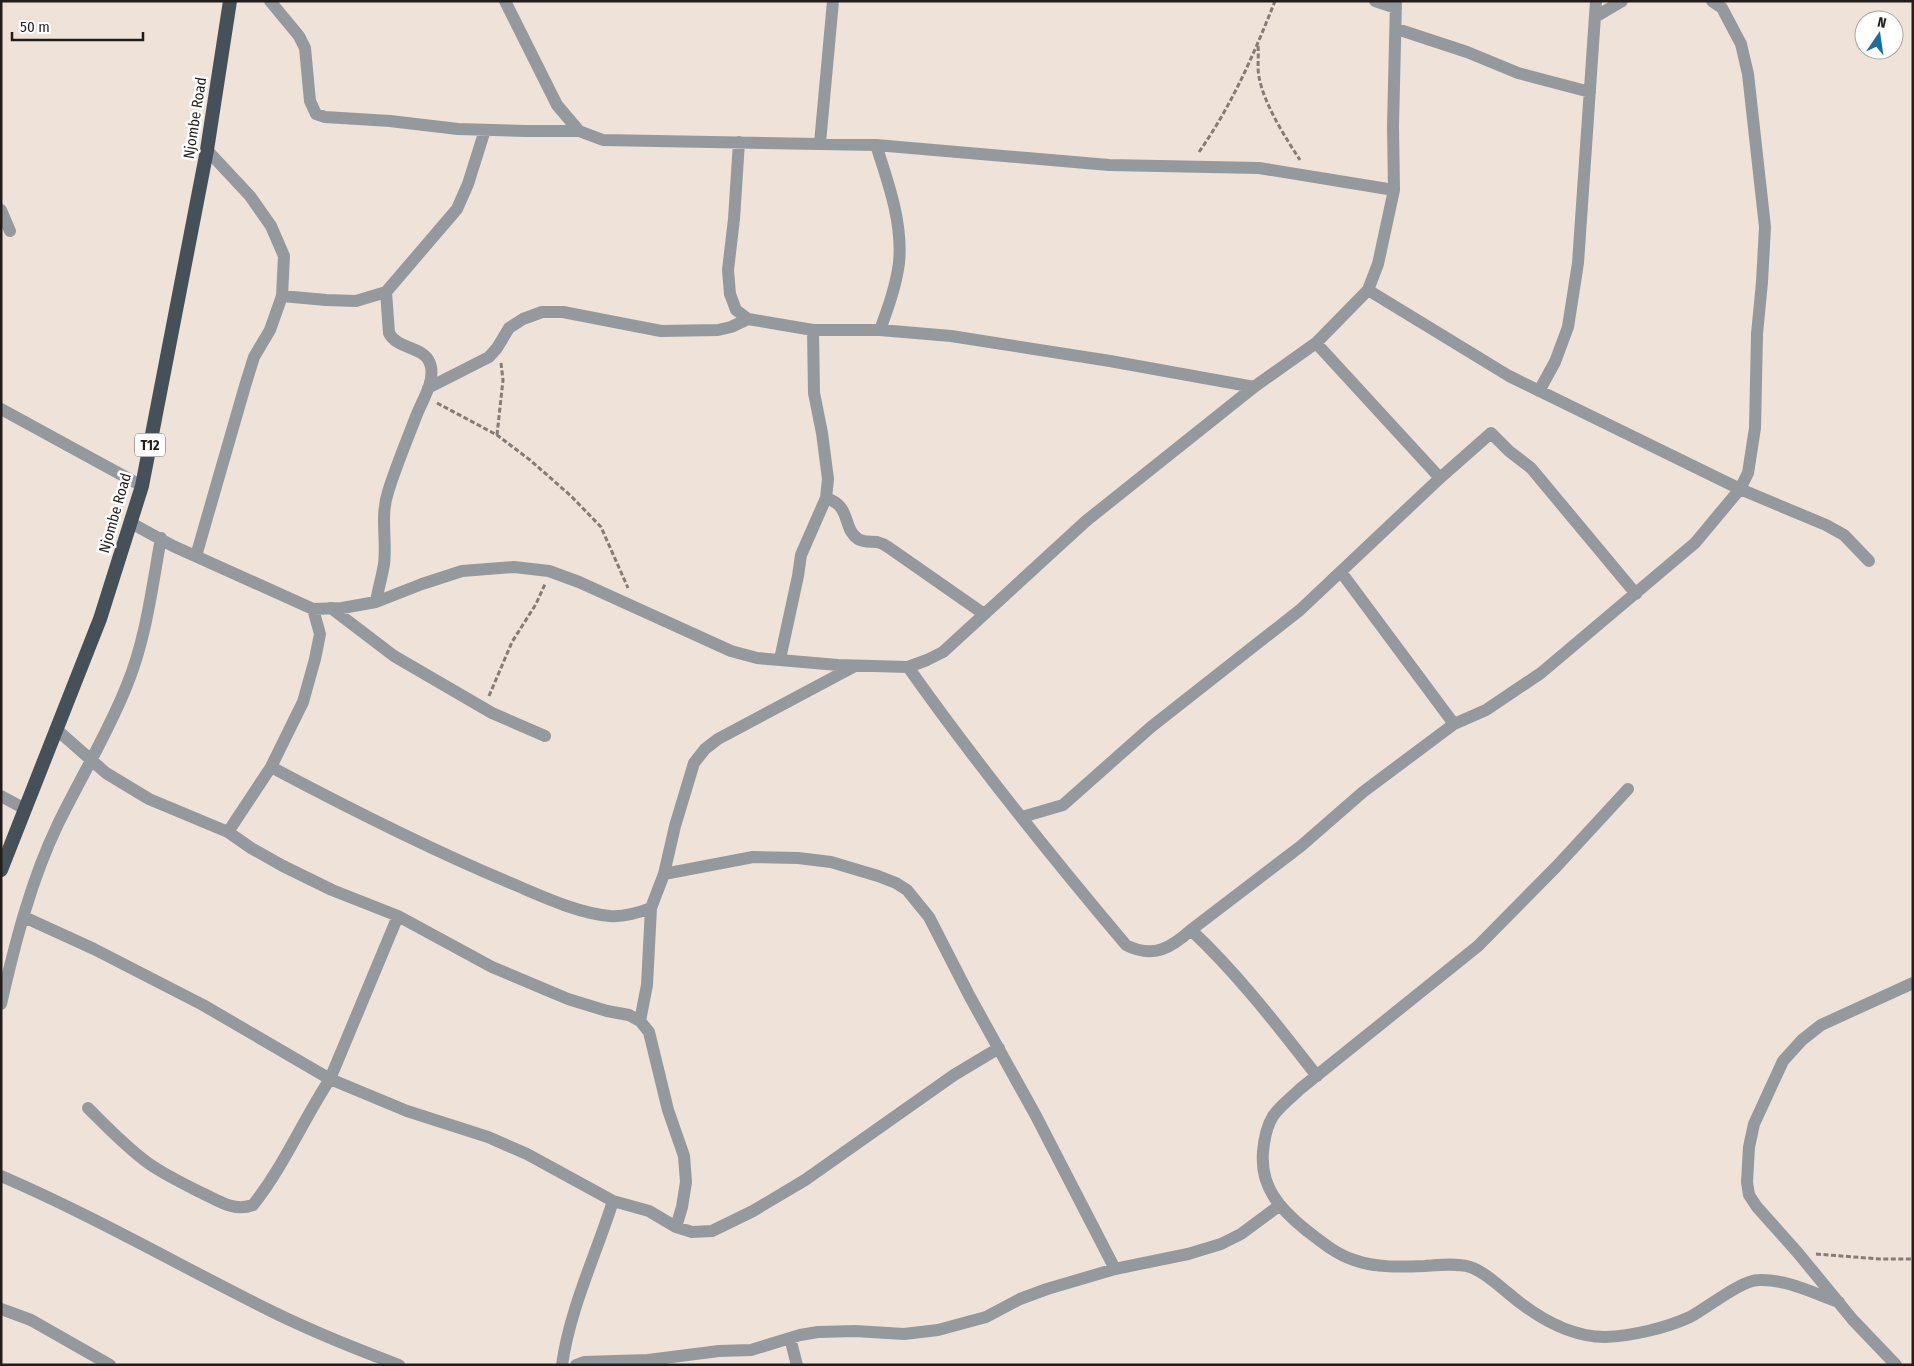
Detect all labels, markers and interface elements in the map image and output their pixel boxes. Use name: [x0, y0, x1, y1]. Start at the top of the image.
scale bar: [12, 10, 144, 42]
north arrow: [1854, 10, 1904, 60]
text: N: [1876, 14, 1888, 32]
text: 50 m: [20, 18, 50, 36]
street label: Njombe Road: [180, 76, 210, 160]
road number: T12: [135, 434, 165, 456]
street label: Njombe Road: [95, 471, 135, 555]

